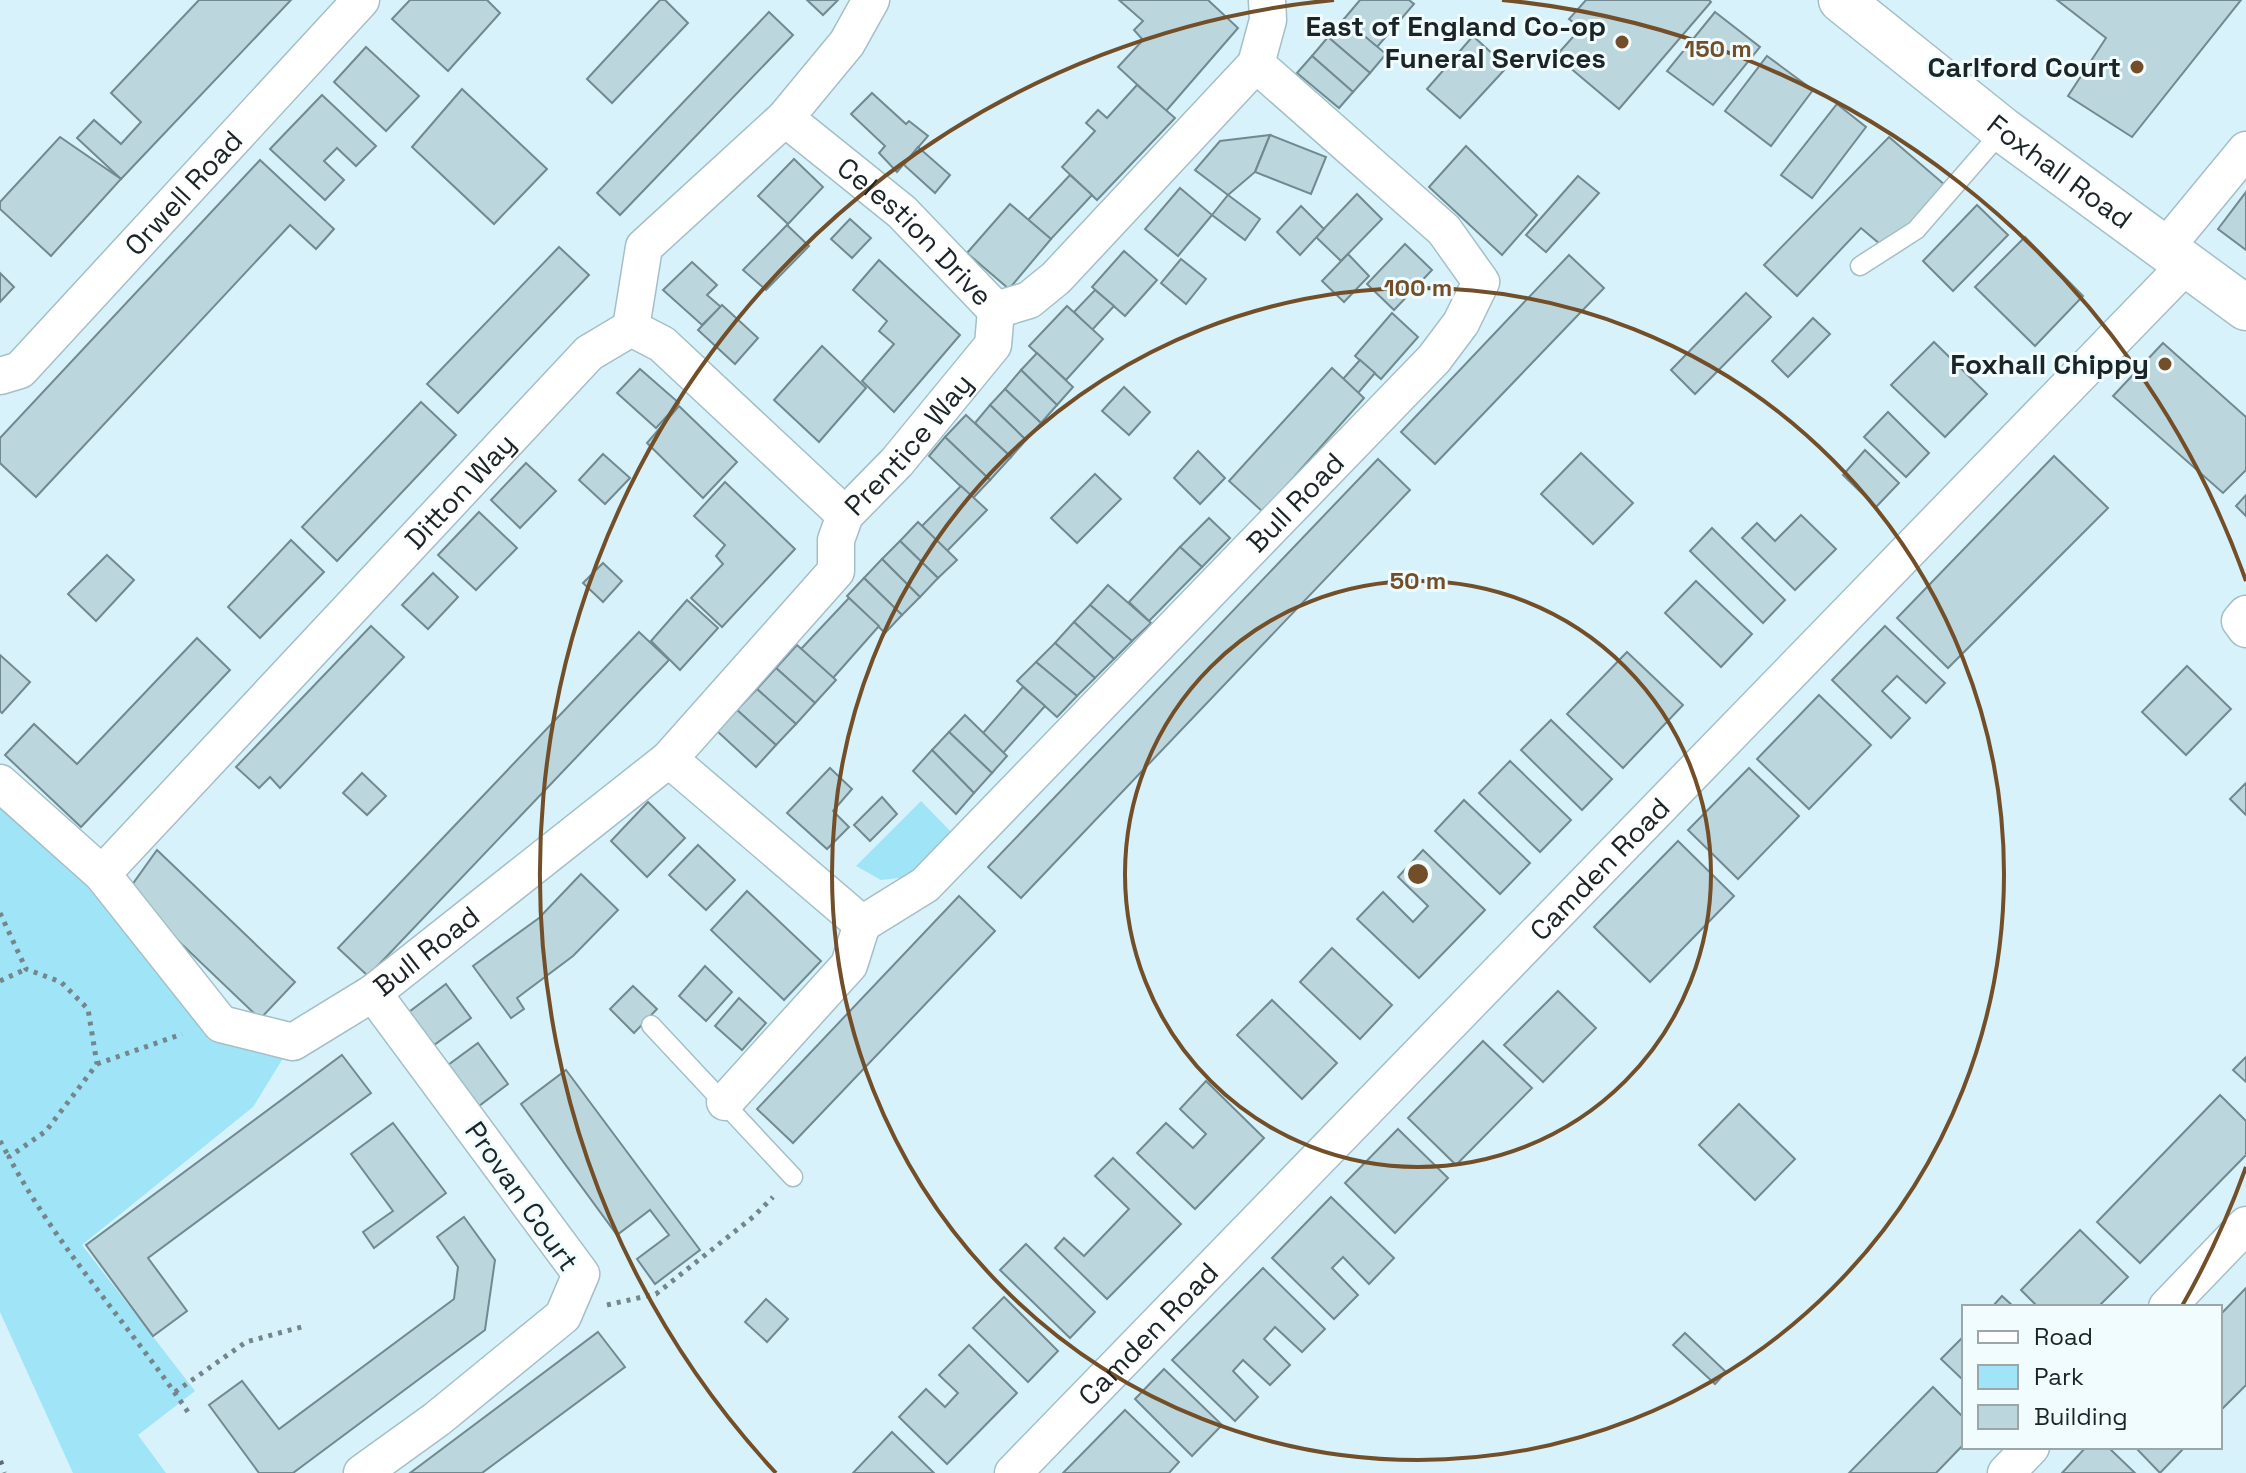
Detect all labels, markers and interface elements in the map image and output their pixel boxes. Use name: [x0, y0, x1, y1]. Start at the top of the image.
place label: East of England Co-op Funeral Services: [1305, 8, 1606, 76]
marker: East of England Co-op Funeral Services: [1613, 33, 1631, 51]
text: 150 m: [1684, 33, 1752, 64]
place label: Carlford Court: [1928, 49, 2121, 85]
marker: Carlford Court: [2128, 58, 2146, 76]
street label: Foxhall Road: [1980, 106, 2139, 237]
street label: Orwell Road: [117, 122, 250, 263]
street label: Celestion Drive: [830, 149, 1000, 313]
text: 100 m: [1384, 272, 1452, 303]
place label: Foxhall Chippy: [1950, 346, 2149, 382]
marker: Foxhall Chippy: [2156, 355, 2174, 373]
street label: Prentice Way: [837, 366, 980, 523]
street label: Ditton Way: [397, 426, 523, 557]
street label: Bull Road: [1239, 445, 1352, 560]
text: 50 m: [1390, 565, 1446, 596]
street label: Camden Road: [1522, 790, 1677, 948]
centre of rings: [1404, 860, 1432, 888]
street label: Bull Road: [366, 898, 487, 1004]
street label: Provan Court: [457, 1114, 587, 1278]
street label: Camden Road: [1070, 1255, 1226, 1413]
legend: [1962, 1305, 2222, 1449]
text: Road: [2034, 1321, 2093, 1352]
text: Park: [2034, 1361, 2084, 1392]
text: Building: [2034, 1401, 2128, 1432]

